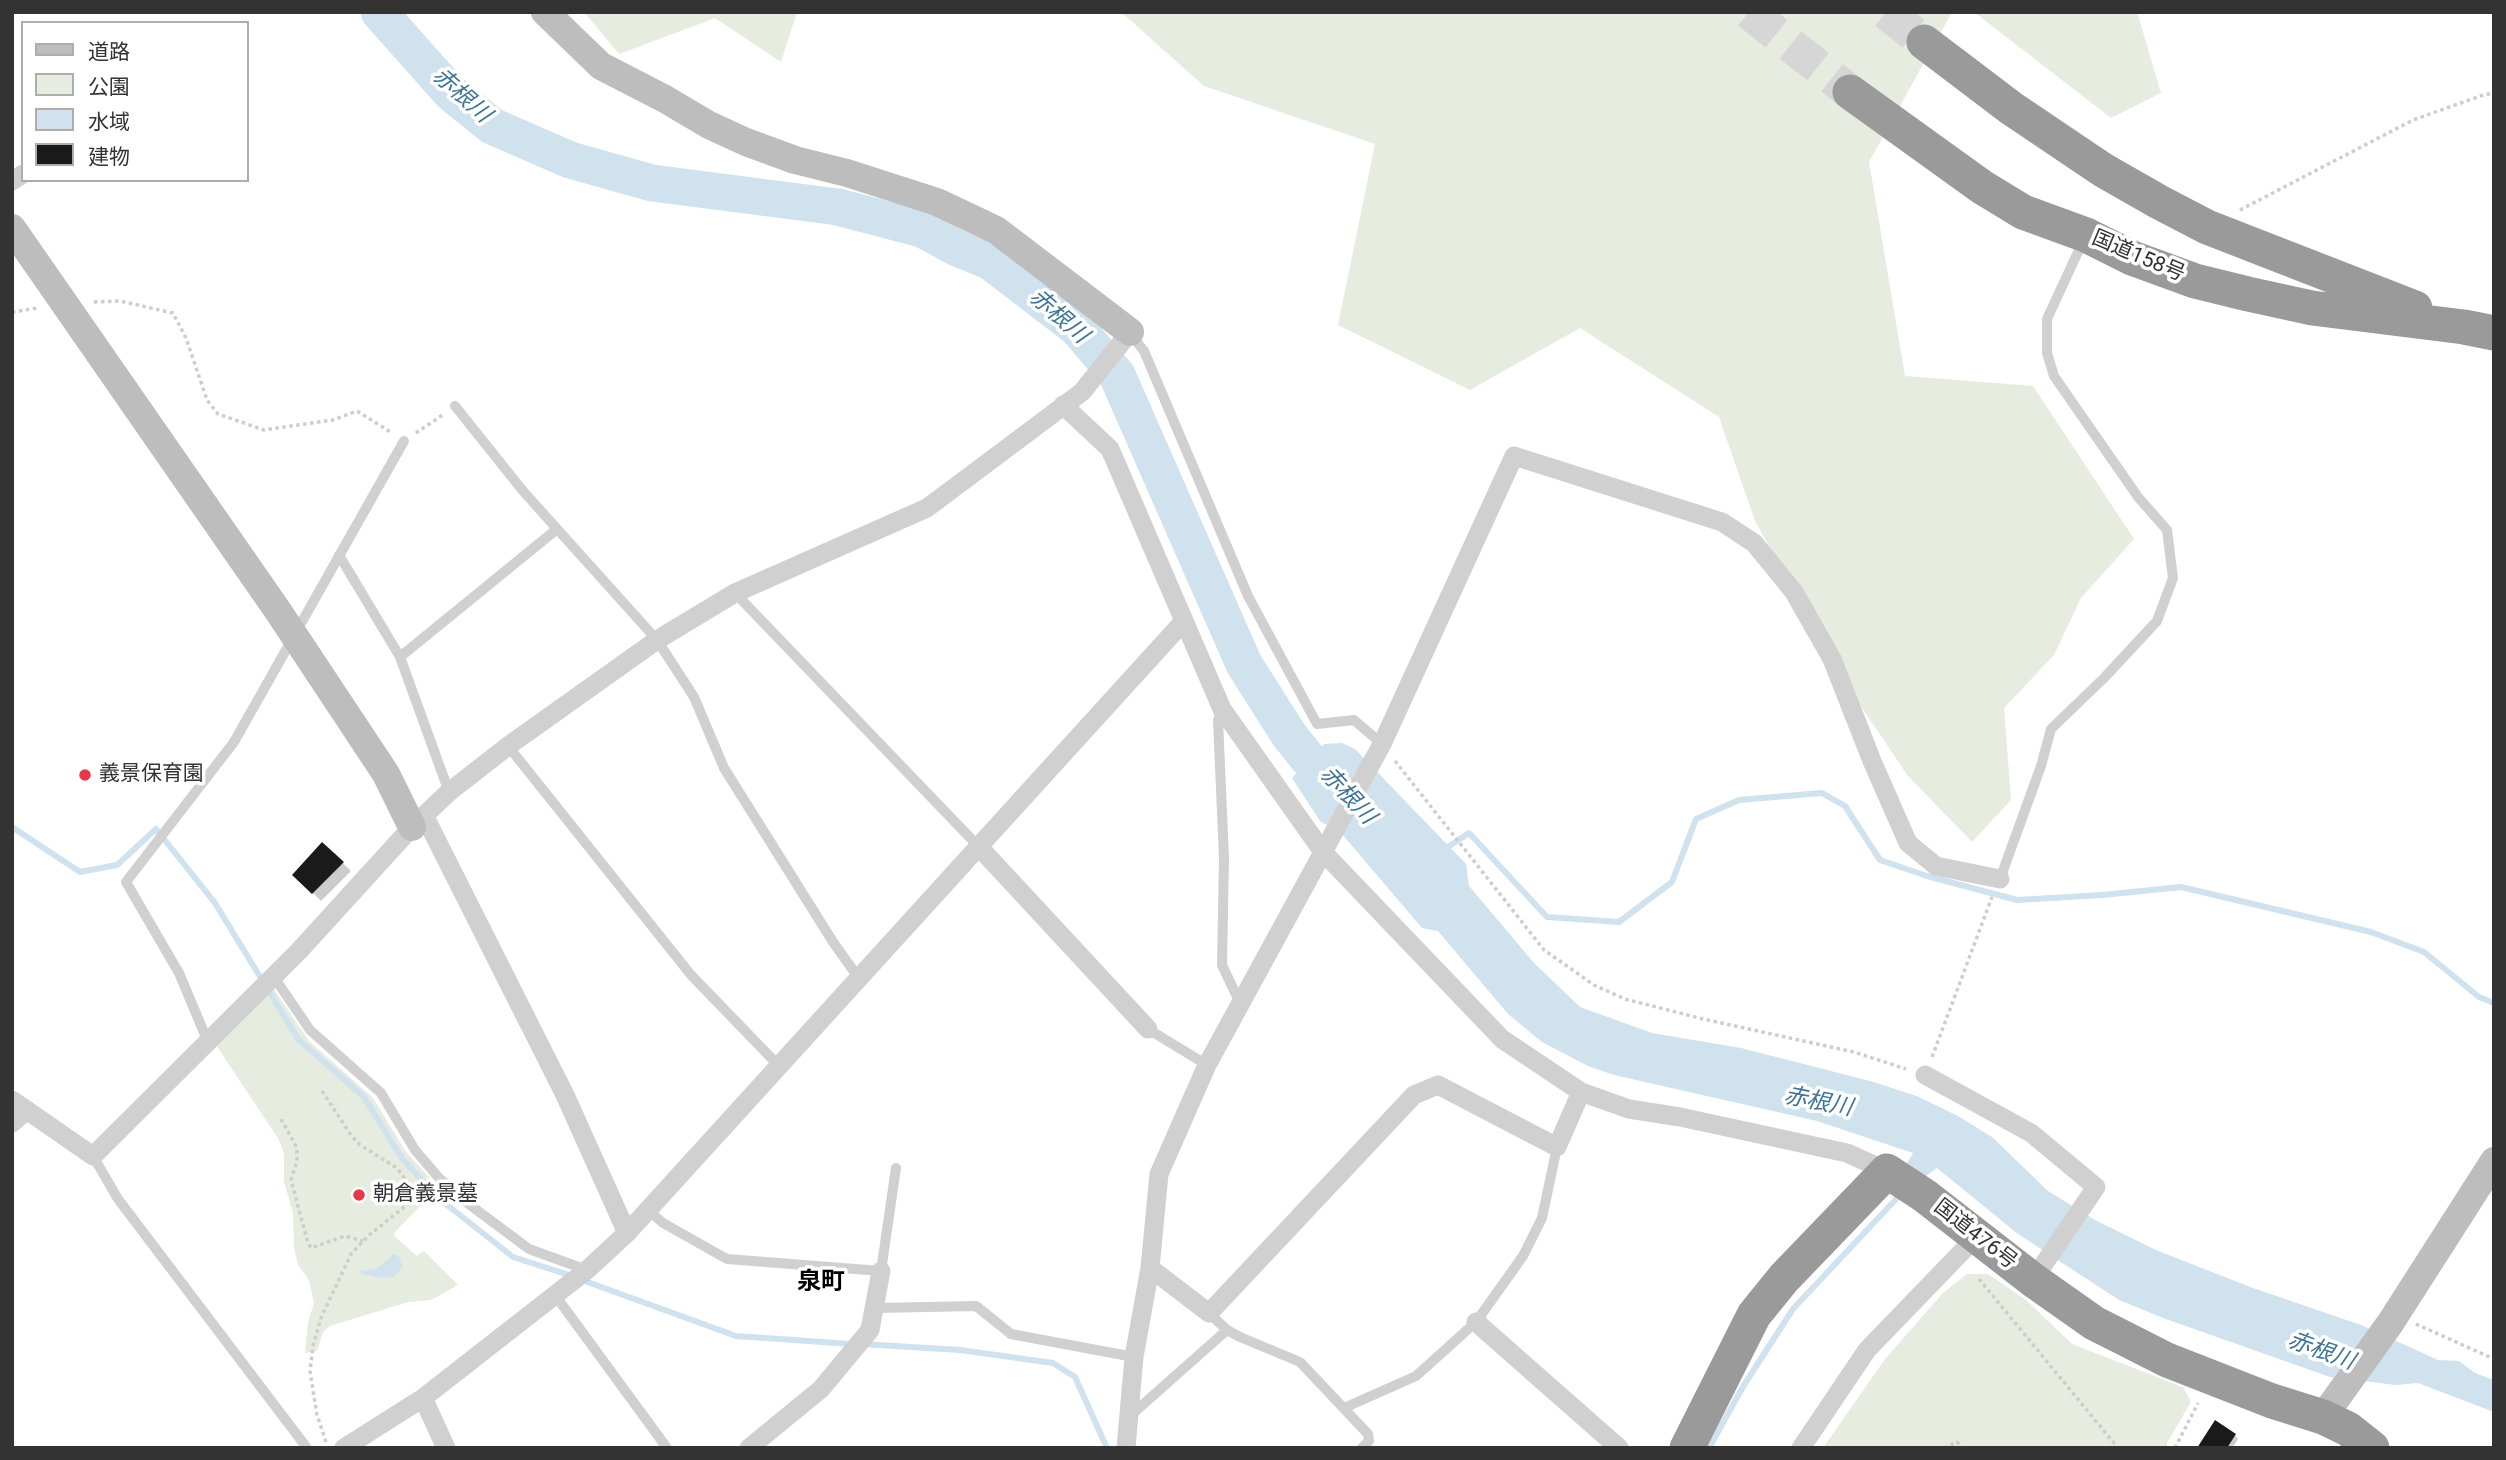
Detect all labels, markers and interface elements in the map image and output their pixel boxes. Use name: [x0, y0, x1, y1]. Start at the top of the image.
legend: [21, 21, 248, 182]
text: 道路: [88, 40, 130, 64]
water label: 赤根川: [426, 63, 496, 129]
text: 公園: [88, 75, 130, 99]
text: 水域: [88, 110, 130, 134]
text: 建物: [88, 145, 130, 169]
street label: 国道158号: [2088, 226, 2188, 288]
water label: 赤根川: [1023, 284, 1093, 350]
water label: 赤根川: [1313, 761, 1381, 831]
place label: 義景保育園: [99, 762, 204, 788]
marker: 義景保育園: [77, 767, 93, 783]
water label: 赤根川: [1782, 1083, 1854, 1123]
place label: 朝倉義景墓: [373, 1182, 478, 1208]
marker: 朝倉義景墓: [351, 1187, 367, 1203]
street label: 国道476号: [1928, 1195, 2022, 1275]
district label: 泉町: [797, 1269, 845, 1297]
water label: 赤根川: [2284, 1327, 2358, 1377]

